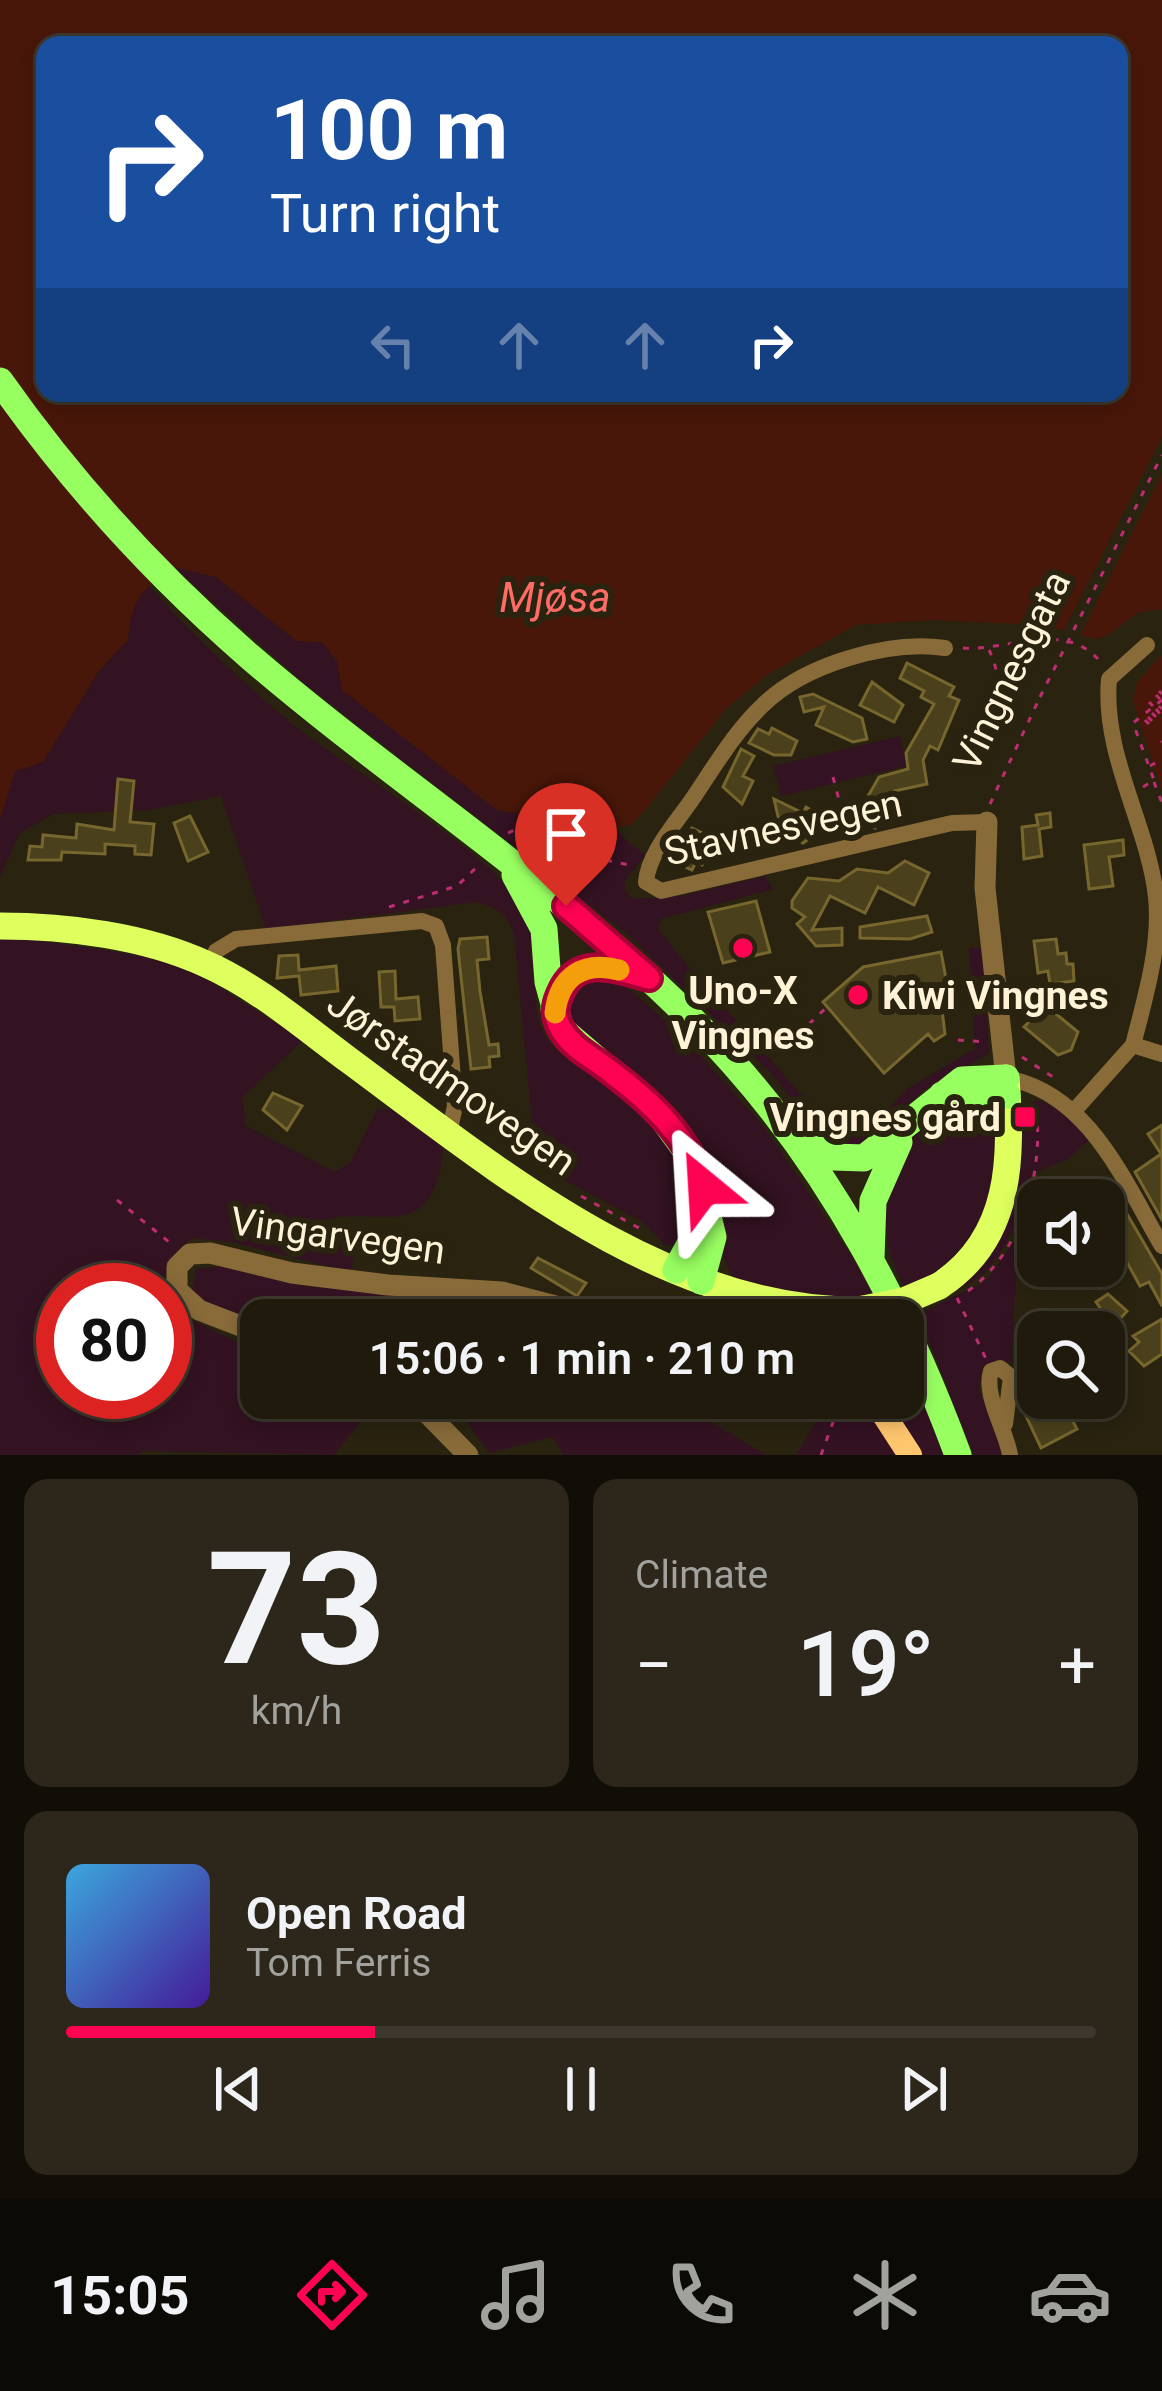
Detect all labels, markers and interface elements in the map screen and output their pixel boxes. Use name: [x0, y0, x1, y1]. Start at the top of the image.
text: 100 m: [270, 81, 508, 180]
icon: right: [72, 84, 228, 240]
text: Turn right: [270, 182, 500, 245]
icon: left: [360, 312, 426, 378]
icon: ahead: [486, 312, 552, 378]
icon: ahead: [612, 312, 678, 378]
icon: right: [738, 312, 804, 378]
street label: Vingnesgata: [944, 564, 1080, 779]
water label: Mjøsa: [499, 573, 611, 622]
street label: Stavnesvegen: [660, 780, 906, 876]
pin: [515, 783, 617, 906]
icon: arrive: [533, 801, 599, 867]
marker: Uno-X Vingnes: [730, 935, 756, 961]
place label: Uno-X Vingnes: [672, 968, 814, 1059]
place label: Kiwi Vingnes: [882, 973, 1109, 1019]
street label: Jørstadmovegen: [318, 980, 584, 1186]
marker: Kiwi Vingnes: [845, 982, 871, 1008]
place label: Vingnes gård: [769, 1095, 1001, 1141]
marker: Vingnes gård: [1012, 1104, 1038, 1130]
position arrow: [641, 1124, 767, 1250]
map controls: [1017, 1179, 1125, 1419]
button: sound: [1017, 1179, 1125, 1287]
street label: Vingarvegen: [228, 1198, 448, 1274]
speed limit sign: 80: [36, 1263, 192, 1419]
button: search: [1017, 1311, 1125, 1419]
text: 15:06 · 1 min · 210 m: [369, 1332, 795, 1385]
text: 73: [207, 1518, 386, 1701]
text: Climate: [635, 1552, 768, 1598]
text: 19°: [797, 1613, 934, 1718]
text: −: [635, 1627, 673, 1704]
text: +: [1059, 1627, 1096, 1704]
text: km/h: [251, 1688, 342, 1734]
text: Open Road: [246, 1887, 467, 1940]
text: Tom Ferris: [246, 1940, 431, 1986]
icon: previous: [205, 2056, 271, 2122]
icon: pause: [548, 2056, 614, 2122]
icon: next: [891, 2056, 957, 2122]
icon: directions: [290, 2253, 374, 2337]
icon: music: [474, 2253, 558, 2337]
icon: phone: [659, 2253, 743, 2337]
icon: climate: [843, 2253, 927, 2337]
icon: car: [1028, 2253, 1112, 2337]
text: 15:05: [50, 2264, 189, 2327]

